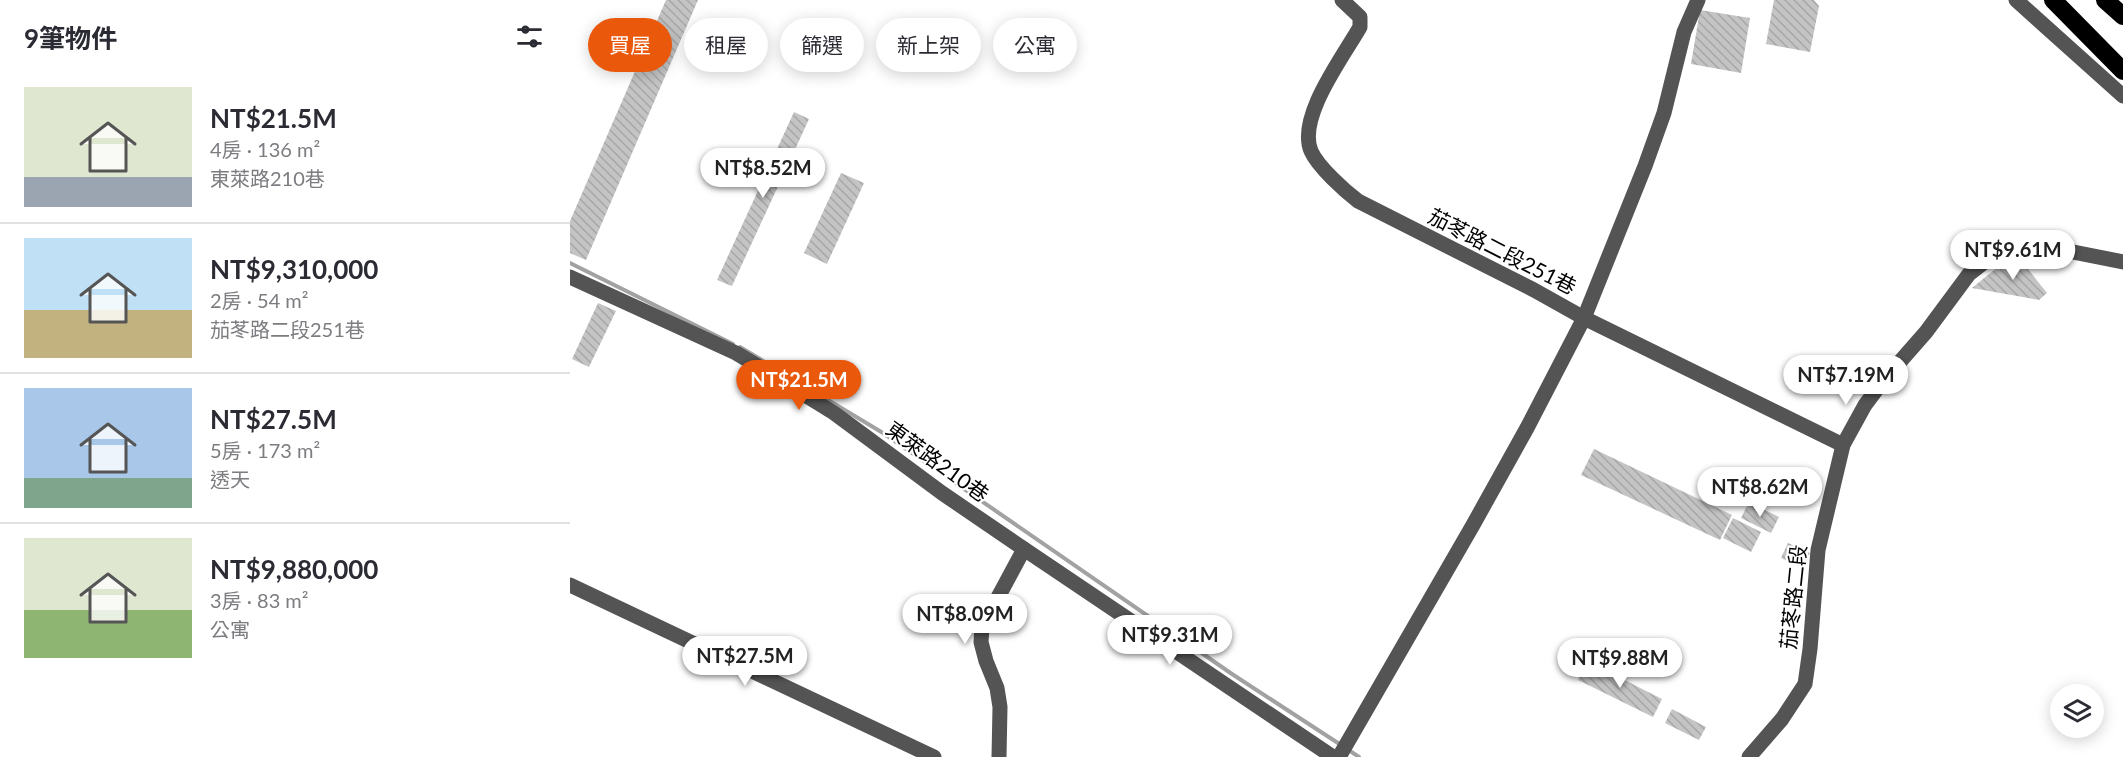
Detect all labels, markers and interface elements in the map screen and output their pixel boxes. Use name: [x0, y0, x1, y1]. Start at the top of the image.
chip: 買屋: [588, 18, 672, 72]
chip: 租屋: [684, 18, 768, 72]
chip: 篩選: [780, 18, 864, 72]
chip: 新上架: [876, 18, 981, 72]
chip: 公寓: [993, 18, 1077, 72]
icon: filters: [513, 20, 546, 53]
text: 9筆物件: [24, 22, 117, 54]
text: NT$21.5M: [210, 102, 337, 134]
icon: home: [72, 111, 144, 183]
text: 4房 · 136 m²: [210, 137, 320, 161]
pin: NT$8.52M: [701, 148, 825, 199]
text: NT$8.52M: [714, 155, 812, 179]
text: 東萊路210巷: [210, 166, 325, 190]
street label: 茄苳路二段251巷: [1425, 203, 1581, 299]
pin: NT$9.61M: [1951, 230, 2075, 281]
text: NT$9.61M: [1964, 237, 2062, 261]
text: NT$9,310,000: [210, 253, 378, 285]
icon: home: [72, 262, 144, 334]
text: 2房 · 54 m²: [210, 288, 309, 312]
text: 茄苳路二段251巷: [210, 317, 365, 341]
pin: NT$7.19M: [1784, 355, 1908, 406]
pin: NT$21.5M: [737, 360, 861, 411]
text: NT$7.19M: [1797, 362, 1895, 386]
text: NT$21.5M: [750, 367, 848, 391]
text: NT$27.5M: [210, 403, 337, 435]
icon: home: [72, 412, 144, 484]
street label: 東萊路210巷: [882, 415, 994, 506]
text: 5房 · 173 m²: [210, 438, 320, 462]
text: 透天: [210, 467, 250, 491]
pin: NT$8.62M: [1698, 467, 1822, 518]
text: NT$8.62M: [1711, 474, 1809, 498]
street label: 茄苳路二段: [1775, 543, 1810, 650]
text: NT$9,880,000: [210, 553, 378, 585]
icon: home: [72, 562, 144, 634]
text: 3房 · 83 m²: [210, 588, 309, 612]
pin: NT$8.09M: [903, 594, 1027, 645]
text: NT$8.09M: [916, 601, 1014, 625]
pin: NT$9.31M: [1108, 615, 1232, 666]
text: 公寓: [210, 617, 250, 641]
text: NT$9.31M: [1121, 622, 1219, 646]
pin: NT$27.5M: [683, 636, 807, 687]
pin: NT$9.88M: [1558, 638, 1682, 689]
text: NT$27.5M: [696, 643, 794, 667]
text: NT$9.88M: [1571, 645, 1669, 669]
map controls: [2050, 684, 2104, 738]
button: layers: [2050, 684, 2104, 738]

